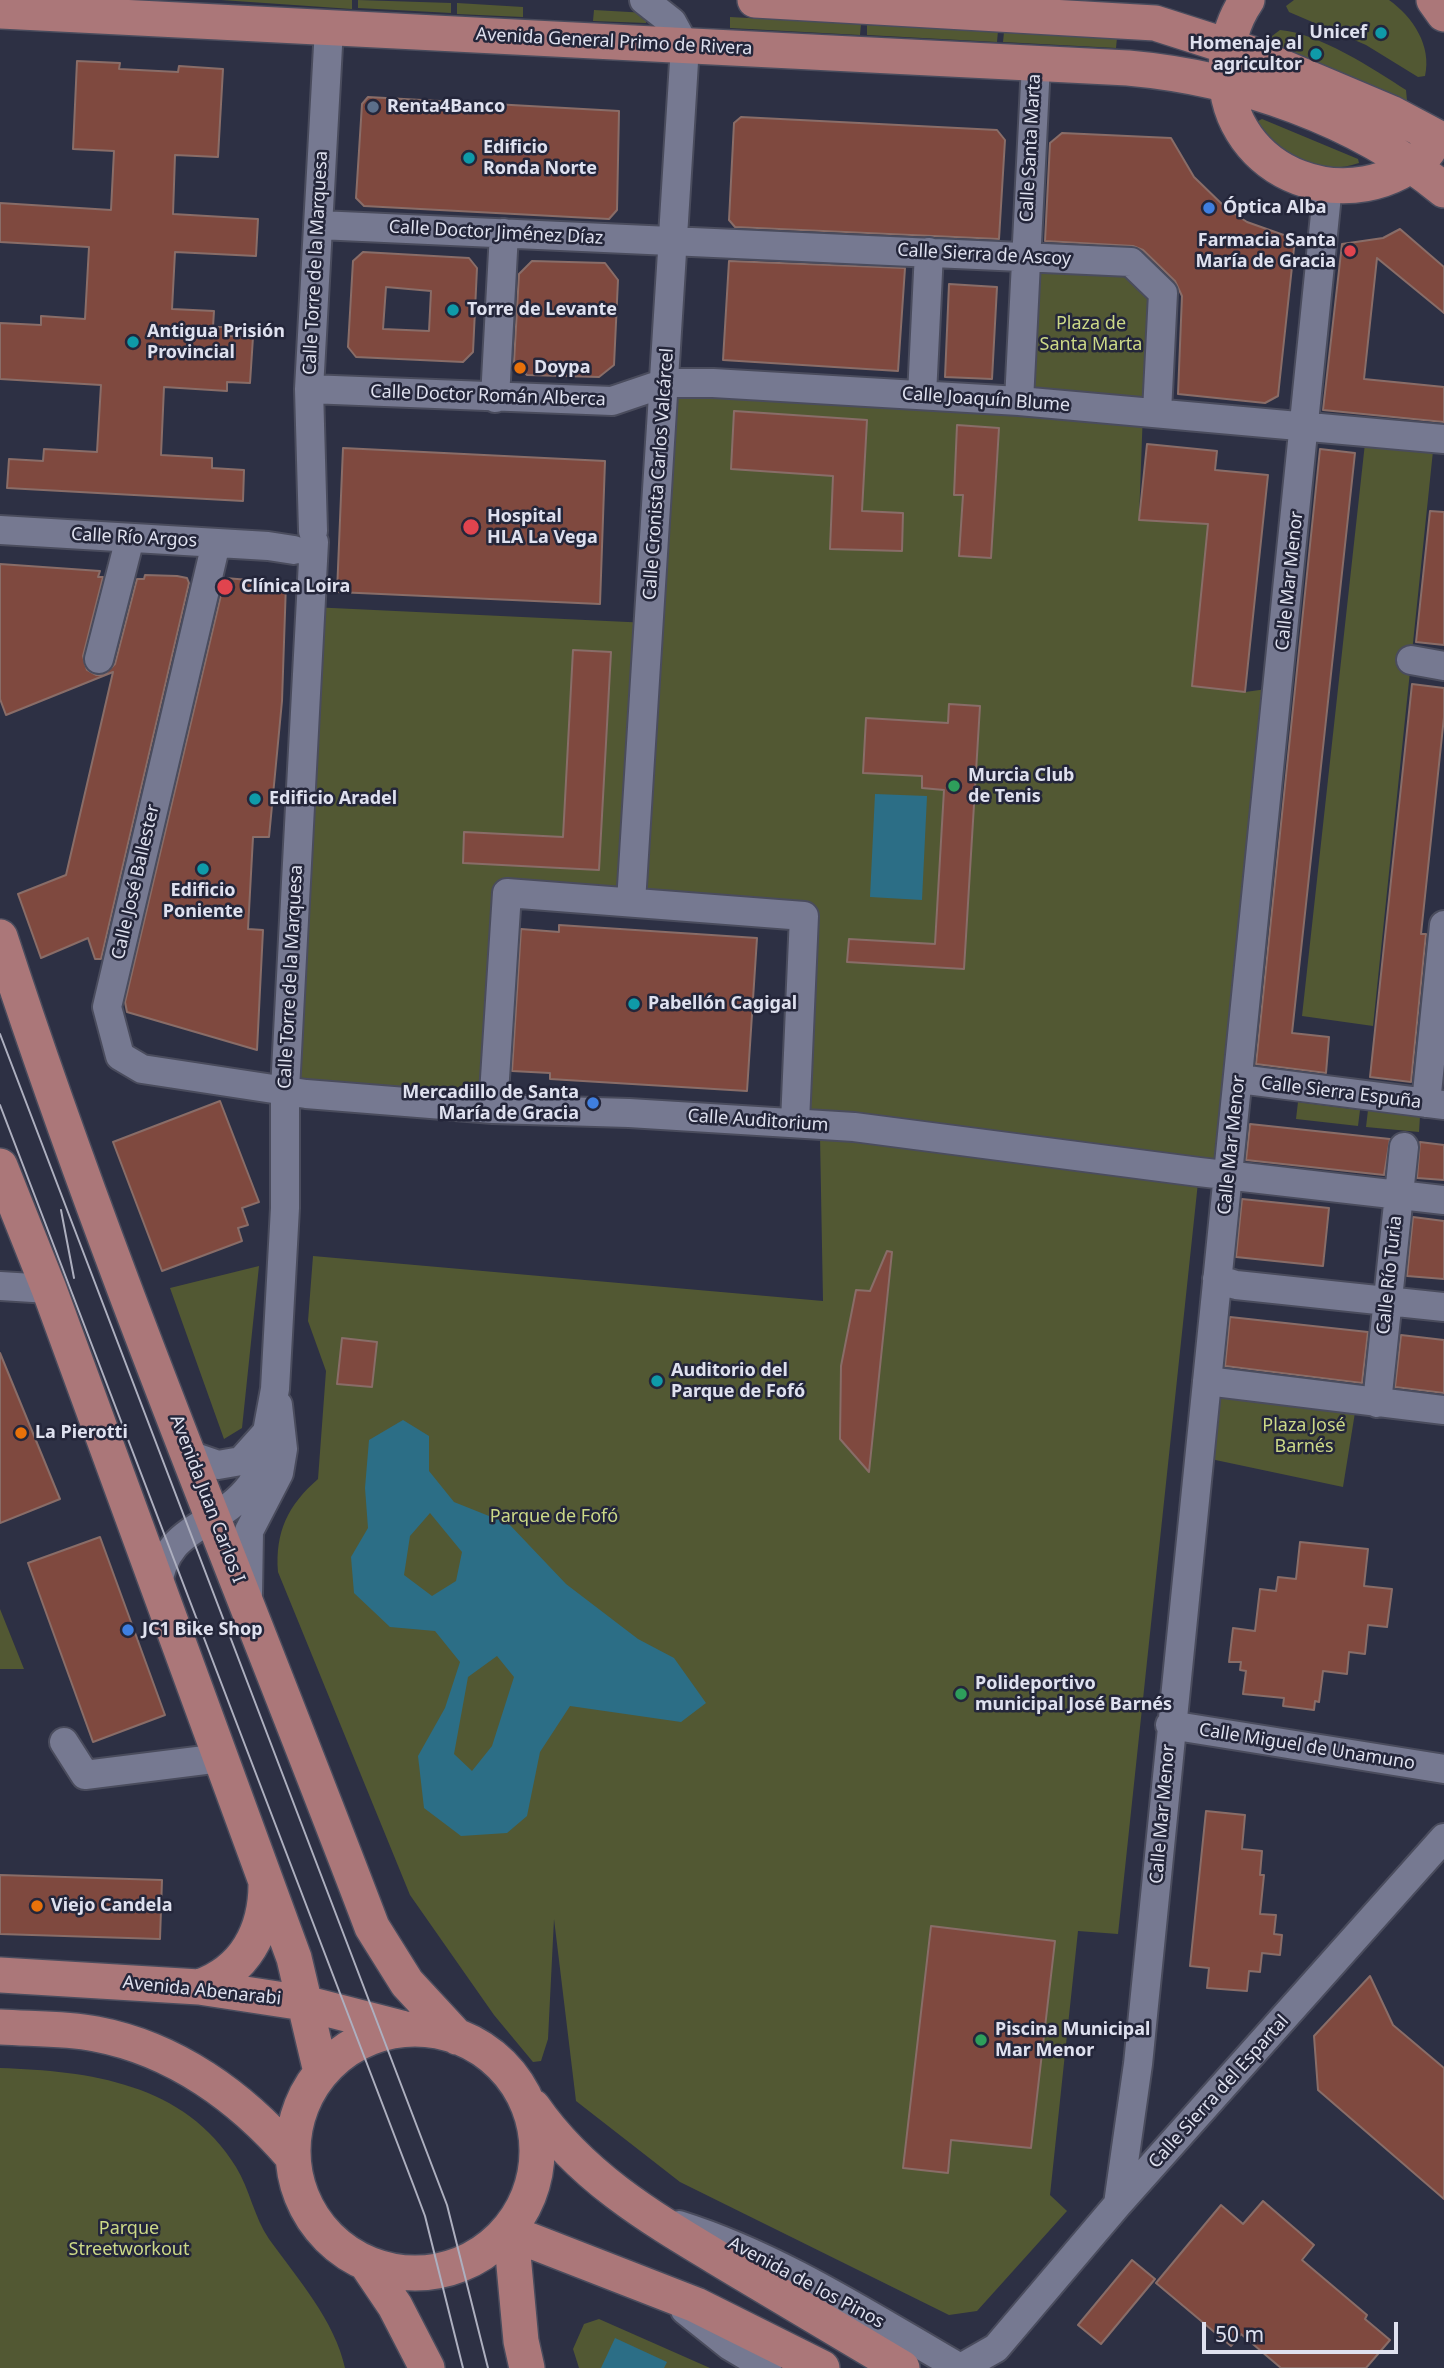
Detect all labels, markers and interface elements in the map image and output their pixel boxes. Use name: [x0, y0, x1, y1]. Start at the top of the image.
place label: Unicef: [1309, 22, 1367, 44]
street label: Avenida General Primo de Rivera: [475, 24, 753, 60]
marker: Unicef: [1373, 25, 1389, 41]
place label: Homenaje al agricultor: [1189, 33, 1302, 76]
marker: Homenaje al agricultor: [1308, 46, 1324, 62]
street label: Calle Santa Marta: [1016, 73, 1046, 223]
place label: Renta4Banco: [387, 96, 505, 118]
marker: Renta4Banco: [365, 99, 381, 115]
place label: Edificio Ronda Norte: [483, 137, 597, 180]
street label: Calle Torre de la Marquesa: [299, 150, 333, 376]
marker: Edificio Ronda Norte: [461, 150, 477, 166]
place label: Óptica Alba: [1223, 197, 1327, 219]
marker: Óptica Alba: [1201, 200, 1217, 216]
street label: Calle Doctor Jiménez Díaz: [388, 217, 604, 249]
place label: Farmacia Santa María de Gracia: [1196, 230, 1336, 272]
street label: Calle Sierra de Ascoy: [897, 240, 1071, 270]
marker: Farmacia Santa María de Gracia: [1342, 243, 1358, 259]
place label: Torre de Levante: [467, 299, 617, 321]
marker: Torre de Levante: [445, 302, 461, 318]
park label: Plaza de Santa Marta: [1040, 313, 1142, 356]
place label: Antigua Prisión Provincial: [147, 321, 285, 364]
marker: Antigua Prisión Provincial: [125, 334, 141, 350]
street label: Calle Cronista Carlos Valcárcel: [639, 347, 679, 601]
place label: Doypa: [534, 357, 591, 379]
marker: Doypa: [512, 360, 528, 376]
street label: Calle Doctor Román Alberca: [370, 381, 606, 411]
street label: Calle Joaquín Blume: [901, 383, 1071, 417]
place label: Hospital HLA La Vega: [487, 506, 598, 548]
street label: Calle Mar Menor: [1272, 510, 1308, 652]
marker: Hospital HLA La Vega: [461, 517, 481, 537]
street label: Calle Río Argos: [70, 524, 198, 552]
place label: Clínica Loira: [241, 576, 350, 598]
marker: Clínica Loira: [215, 577, 235, 597]
place label: Murcia Club de Tenis: [968, 765, 1074, 808]
marker: Murcia Club de Tenis: [946, 778, 962, 794]
place label: Edificio Aradel: [269, 788, 397, 810]
marker: Edificio Aradel: [247, 791, 263, 807]
street label: Calle José Ballester: [108, 802, 164, 962]
marker: Edificio Poniente: [195, 861, 211, 877]
street label: Calle Torre de la Marquesa: [274, 864, 308, 1090]
place label: Edificio Poniente: [163, 880, 243, 922]
place label: Pabellón Cagigal: [648, 993, 797, 1015]
marker: Pabellón Cagigal: [626, 996, 642, 1012]
street label: Calle Sierra Espuña: [1259, 1072, 1423, 1114]
street label: Calle Mar Menor: [1214, 1074, 1250, 1216]
place label: Mercadillo de Santa María de Gracia: [402, 1082, 579, 1124]
marker: Mercadillo de Santa María de Gracia: [585, 1095, 601, 1111]
street label: Calle Auditorium: [687, 1105, 829, 1137]
street label: Calle Río Turia: [1373, 1214, 1407, 1336]
place label: Auditorio del Parque de Fofó: [671, 1360, 805, 1402]
marker: Auditorio del Parque de Fofó: [649, 1373, 665, 1389]
street label: Avenida Juan Carlos I: [165, 1412, 249, 1586]
park label: Plaza José Barnés: [1262, 1415, 1346, 1458]
place label: La Pierotti: [35, 1422, 128, 1444]
marker: La Pierotti: [13, 1425, 29, 1441]
park label: Parque de Fofó: [490, 1506, 618, 1528]
place label: JC1 Bike Shop: [142, 1619, 263, 1641]
marker: JC1 Bike Shop: [120, 1622, 136, 1638]
place label: Polideportivo municipal José Barnés: [975, 1673, 1172, 1716]
marker: Polideportivo municipal José Barnés: [953, 1686, 969, 1702]
street label: Calle Miguel de Unamuno: [1197, 1719, 1417, 1775]
street label: Calle Mar Menor: [1146, 1743, 1180, 1885]
place label: Viejo Candela: [51, 1895, 172, 1917]
marker: Viejo Candela: [29, 1898, 45, 1914]
street label: Avenida Abenarabi: [122, 1972, 282, 2010]
street label: Calle Sierra del Espartal: [1145, 2011, 1293, 2173]
place label: Piscina Municipal Mar Menor: [995, 2019, 1150, 2062]
marker: Piscina Municipal Mar Menor: [973, 2032, 989, 2048]
park label: Parque Streetworkout: [69, 2218, 189, 2260]
street label: Avenida de los Pinos: [724, 2233, 888, 2333]
scale bar: [1206, 2308, 1402, 2352]
text: 50 m: [1215, 2320, 1264, 2348]

